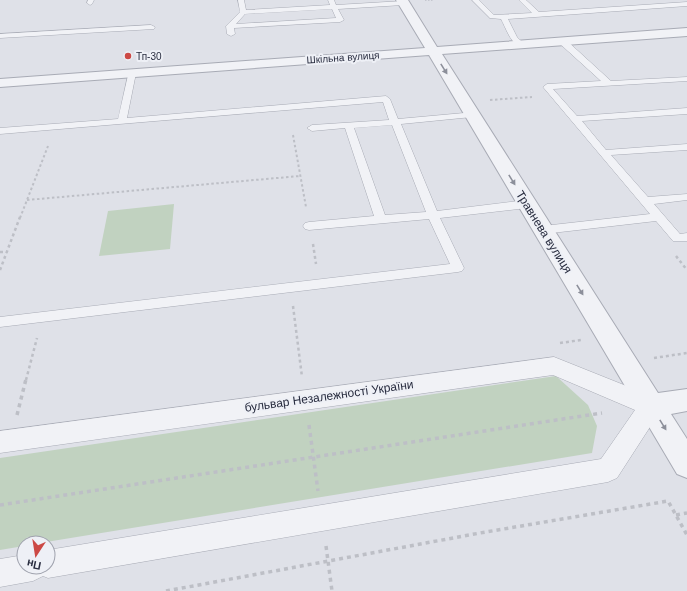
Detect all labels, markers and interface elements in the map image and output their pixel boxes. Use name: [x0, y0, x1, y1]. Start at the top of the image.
street label: Шкільна вулиця: [306, 49, 380, 66]
marker: Тп-30: [123, 51, 133, 61]
place label: Тп-30: [136, 51, 162, 62]
one-way arrow: [440, 64, 448, 74]
one-way arrow: [509, 174, 516, 186]
street label: Травнева вулиця: [513, 188, 575, 276]
one-way arrow: [577, 284, 584, 296]
street label: бульвар Незалежності України: [244, 377, 414, 415]
one-way arrow: [659, 420, 667, 430]
north arrow: [16, 535, 56, 575]
text: Пн: [26, 557, 42, 572]

